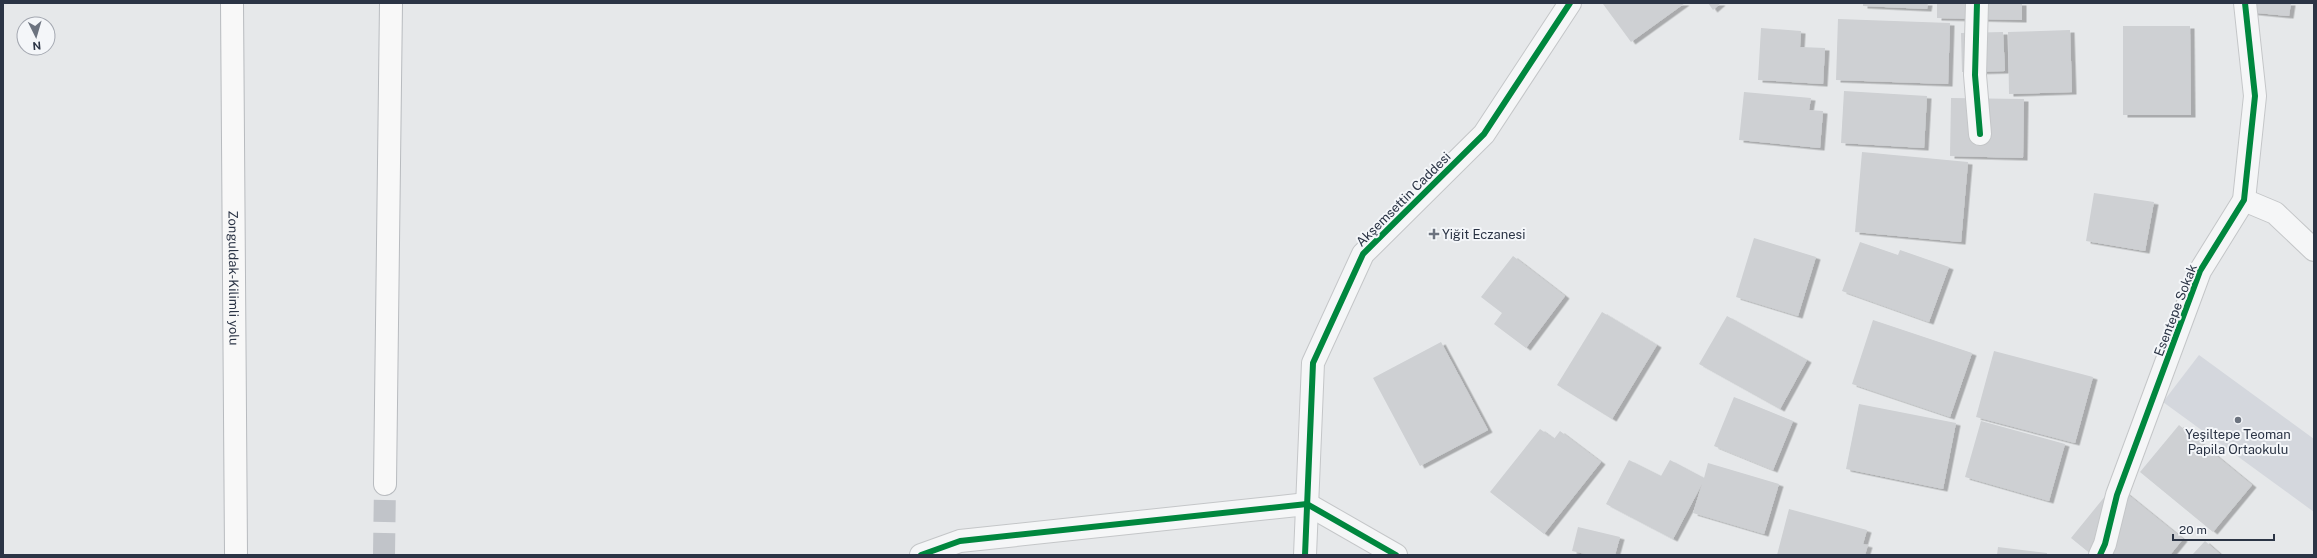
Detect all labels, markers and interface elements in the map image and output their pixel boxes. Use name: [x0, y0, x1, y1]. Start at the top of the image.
north arrow: [16, 16, 56, 56]
text: N: [32, 40, 42, 52]
street label: Akşemsettin Caddesi: [1353, 149, 1454, 250]
street label: Zonguldak-Kilimli yolu: [226, 210, 241, 346]
place label: Yiğit Eczanesi: [1442, 227, 1525, 242]
marker: Yiğit Eczanesi: [1429, 229, 1439, 239]
street label: Esentepe Sokak: [2151, 262, 2200, 358]
marker: Yeşiltepe Teoman Papila Ortaokulu: [2233, 415, 2243, 425]
place label: Yeşiltepe Teoman Papila Ortaokulu: [2185, 427, 2291, 457]
scale bar: [2173, 516, 2274, 542]
text: 20 m: [2179, 523, 2207, 537]

